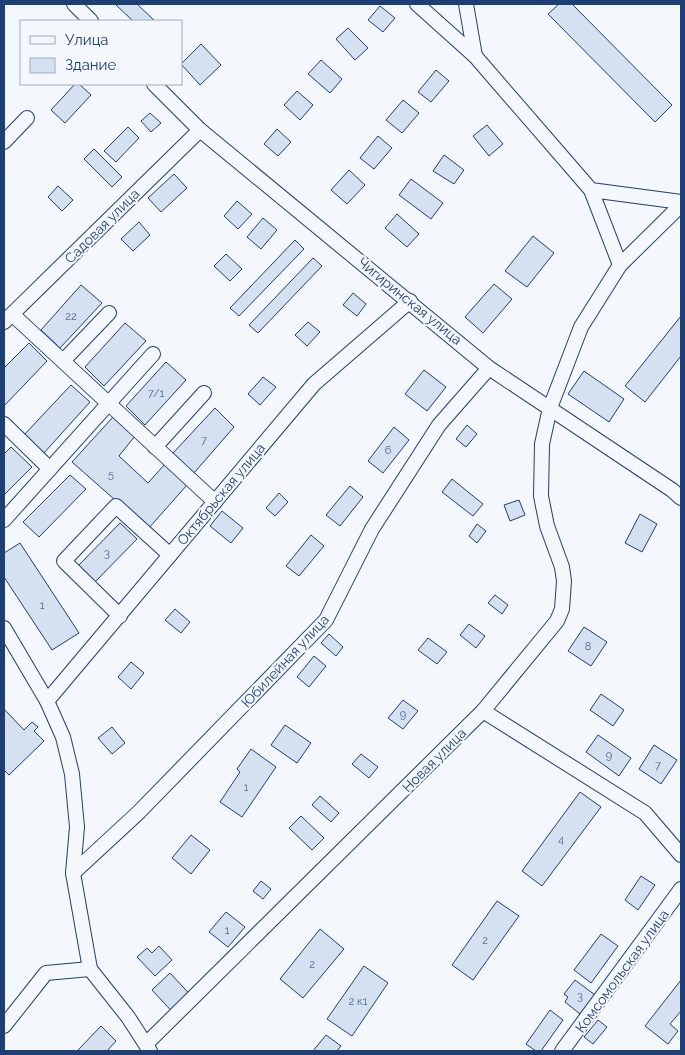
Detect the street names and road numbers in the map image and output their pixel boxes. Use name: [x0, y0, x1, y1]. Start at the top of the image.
street label: Садовая улица: [61, 185, 143, 267]
street label: Чигиринская улица: [355, 254, 465, 348]
street label: Октябрьская улица: [174, 440, 268, 548]
street label: Юбилейная улица: [238, 611, 332, 711]
street label: Новая улица: [399, 725, 469, 795]
street label: Комсомольская улица: [572, 906, 672, 1036]

